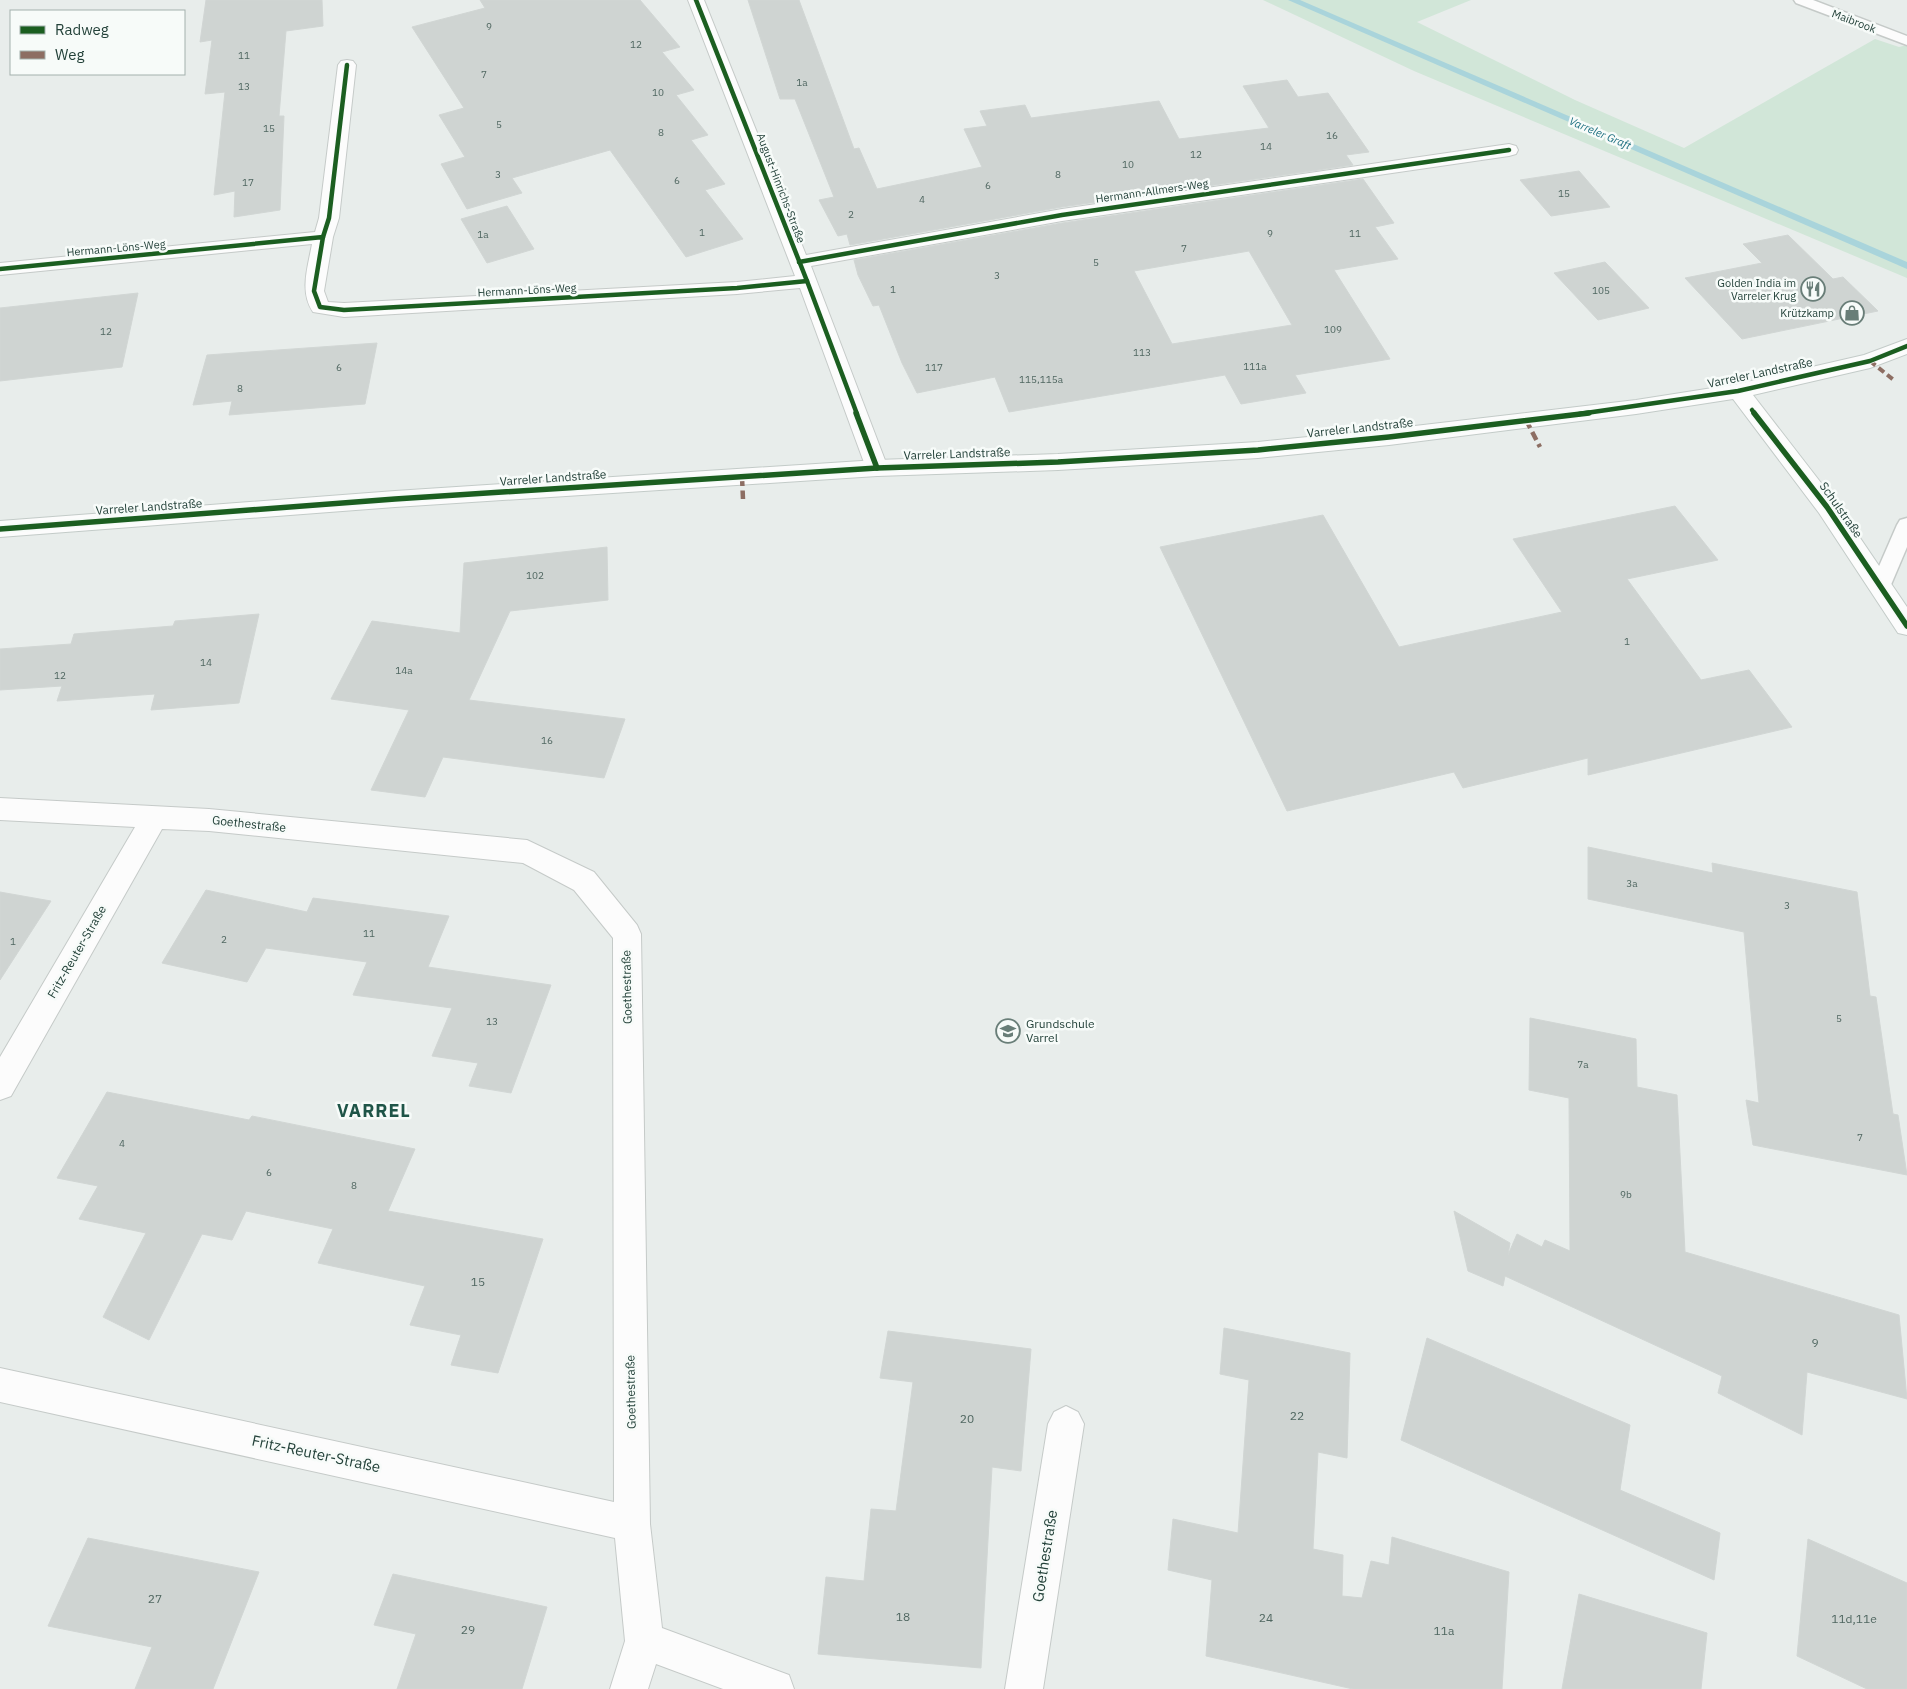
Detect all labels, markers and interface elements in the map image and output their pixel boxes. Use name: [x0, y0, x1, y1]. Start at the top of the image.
street label: Maibrook: [1830, 6, 1878, 36]
legend: [10, 10, 185, 75]
text: Radweg: [55, 20, 109, 39]
house number: 9: [486, 20, 492, 33]
house number: 12: [630, 38, 642, 51]
text: Weg: [55, 45, 84, 64]
house number: 11: [238, 49, 250, 62]
house number: 7: [481, 68, 487, 81]
house number: 1a: [796, 76, 808, 89]
house number: 13: [238, 80, 250, 93]
house number: 10: [652, 86, 664, 99]
water label: Varreler Graft: [1567, 114, 1633, 152]
house number: 5: [496, 118, 502, 131]
house number: 15: [263, 122, 275, 135]
house number: 8: [658, 126, 664, 139]
house number: 16: [1326, 129, 1338, 142]
street label: August-Hinrichs-Straße: [754, 131, 808, 245]
house number: 14: [1260, 140, 1272, 153]
house number: 12: [1190, 148, 1202, 161]
house number: 10: [1122, 158, 1134, 171]
house number: 3: [495, 168, 501, 181]
house number: 8: [1055, 168, 1061, 181]
house number: 6: [674, 174, 680, 187]
house number: 17: [242, 176, 254, 189]
street label: Hermann-Allmers-Weg: [1095, 176, 1209, 206]
house number: 6: [985, 179, 991, 192]
house number: 15: [1558, 187, 1570, 200]
house number: 4: [919, 193, 925, 206]
house number: 2: [848, 208, 854, 221]
house number: 1: [699, 226, 705, 239]
house number: 9: [1267, 227, 1273, 240]
house number: 11: [1349, 227, 1361, 240]
house number: 1a: [477, 228, 489, 241]
street label: Hermann-Löns-Weg: [66, 237, 166, 259]
house number: 7: [1181, 242, 1187, 255]
house number: 5: [1093, 256, 1099, 269]
house number: 3: [994, 269, 1000, 282]
place label: Golden India im Varreler Krug: [1717, 276, 1796, 303]
restaurant icon: Golden India im Varreler Krug: [1800, 276, 1826, 302]
street label: Hermann-Löns-Weg: [477, 280, 577, 300]
house number: 1: [890, 283, 896, 296]
house number: 105: [1592, 284, 1610, 297]
shop icon: Krützkamp: [1839, 300, 1865, 326]
place label: Krützkamp: [1780, 306, 1834, 320]
house number: 109: [1324, 323, 1342, 336]
house number: 12: [100, 325, 112, 338]
house number: 113: [1133, 346, 1151, 359]
street label: Varreler Landstraße: [1706, 354, 1814, 391]
house number: 111a: [1243, 360, 1267, 373]
house number: 6: [336, 361, 342, 374]
house number: 117: [925, 361, 943, 374]
house number: 115,115a: [1019, 373, 1064, 386]
house number: 8: [237, 382, 243, 395]
street label: Varreler Landstraße: [1306, 414, 1414, 441]
street label: Varreler Landstraße: [903, 444, 1011, 463]
street label: Varreler Landstraße: [499, 466, 607, 489]
street label: Schulstraße: [1817, 479, 1866, 541]
street label: Varreler Landstraße: [95, 495, 203, 518]
house number: 102: [526, 569, 544, 582]
house number: 1: [1624, 635, 1630, 648]
house number: 14: [200, 656, 212, 669]
house number: 14a: [395, 664, 413, 677]
house number: 12: [54, 669, 66, 682]
house number: 16: [541, 734, 553, 747]
street label: Goethestraße: [211, 812, 287, 835]
house number: 3a: [1626, 877, 1638, 890]
house number: 3: [1784, 899, 1790, 912]
street label: Fritz-Reuter-Straße: [44, 902, 109, 1001]
house number: 11: [363, 927, 375, 940]
house number: 2: [221, 933, 227, 946]
house number: 1: [10, 935, 16, 948]
street label: Goethestraße: [618, 949, 635, 1024]
house number: 5: [1836, 1012, 1842, 1025]
house number: 13: [486, 1015, 498, 1028]
place label: Grundschule Varrel: [1026, 1016, 1095, 1045]
school or university icon: Grundschule Varrel: [995, 1018, 1021, 1044]
house number: 7a: [1577, 1058, 1589, 1071]
district label: VARREL: [337, 1099, 411, 1122]
house number: 7: [1857, 1131, 1863, 1144]
house number: 4: [119, 1137, 125, 1150]
house number: 6: [266, 1166, 272, 1179]
house number: 8: [351, 1179, 357, 1192]
house number: 9b: [1620, 1188, 1632, 1201]
house number: 15: [471, 1274, 485, 1289]
house number: 9: [1811, 1335, 1819, 1350]
street label: Goethestraße: [622, 1354, 639, 1429]
house number: 22: [1290, 1408, 1304, 1423]
house number: 20: [960, 1411, 974, 1426]
street label: Fritz-Reuter-Straße: [250, 1431, 382, 1476]
street label: Goethestraße: [1028, 1509, 1061, 1603]
house number: 27: [148, 1591, 162, 1606]
house number: 18: [896, 1609, 910, 1624]
house number: 24: [1259, 1610, 1273, 1625]
house number: 11d,11e: [1831, 1611, 1877, 1626]
house number: 29: [461, 1622, 475, 1637]
house number: 11a: [1434, 1623, 1455, 1638]

